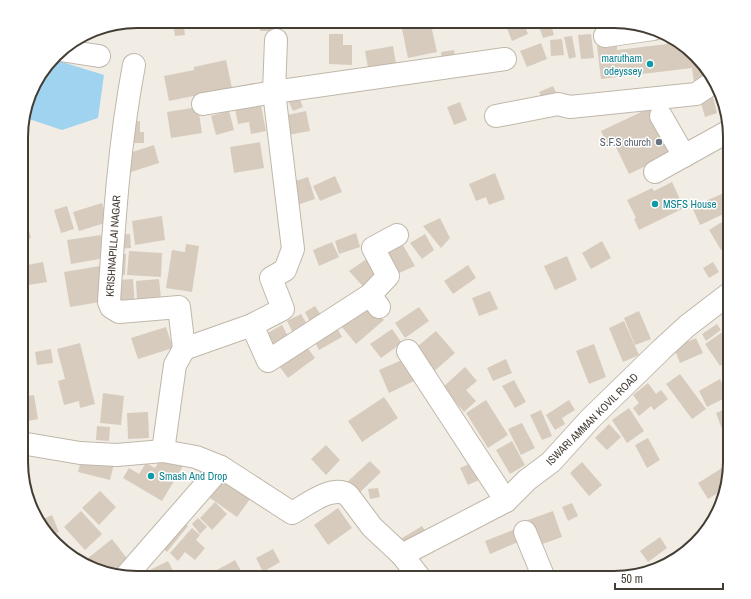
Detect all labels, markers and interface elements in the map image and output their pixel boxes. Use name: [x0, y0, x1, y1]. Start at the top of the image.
place label: marutham odeyssey: [601, 51, 642, 78]
marker: marutham odeyssey: [645, 59, 655, 69]
place label: S.F.S church: [600, 135, 651, 149]
marker: S.F.S church: [654, 137, 664, 147]
street label: KRISHNAPILLAI NAGAR: [102, 194, 124, 297]
place label: MSFS House: [663, 197, 717, 211]
marker: MSFS House: [650, 199, 660, 209]
street label: ISWARI AMMAN KOVIL ROAD: [543, 370, 641, 468]
place label: Smash And Drop: [159, 469, 227, 483]
marker: Smash And Drop: [146, 471, 156, 481]
scale bar: [615, 565, 723, 591]
text: 50 m: [621, 571, 643, 587]

